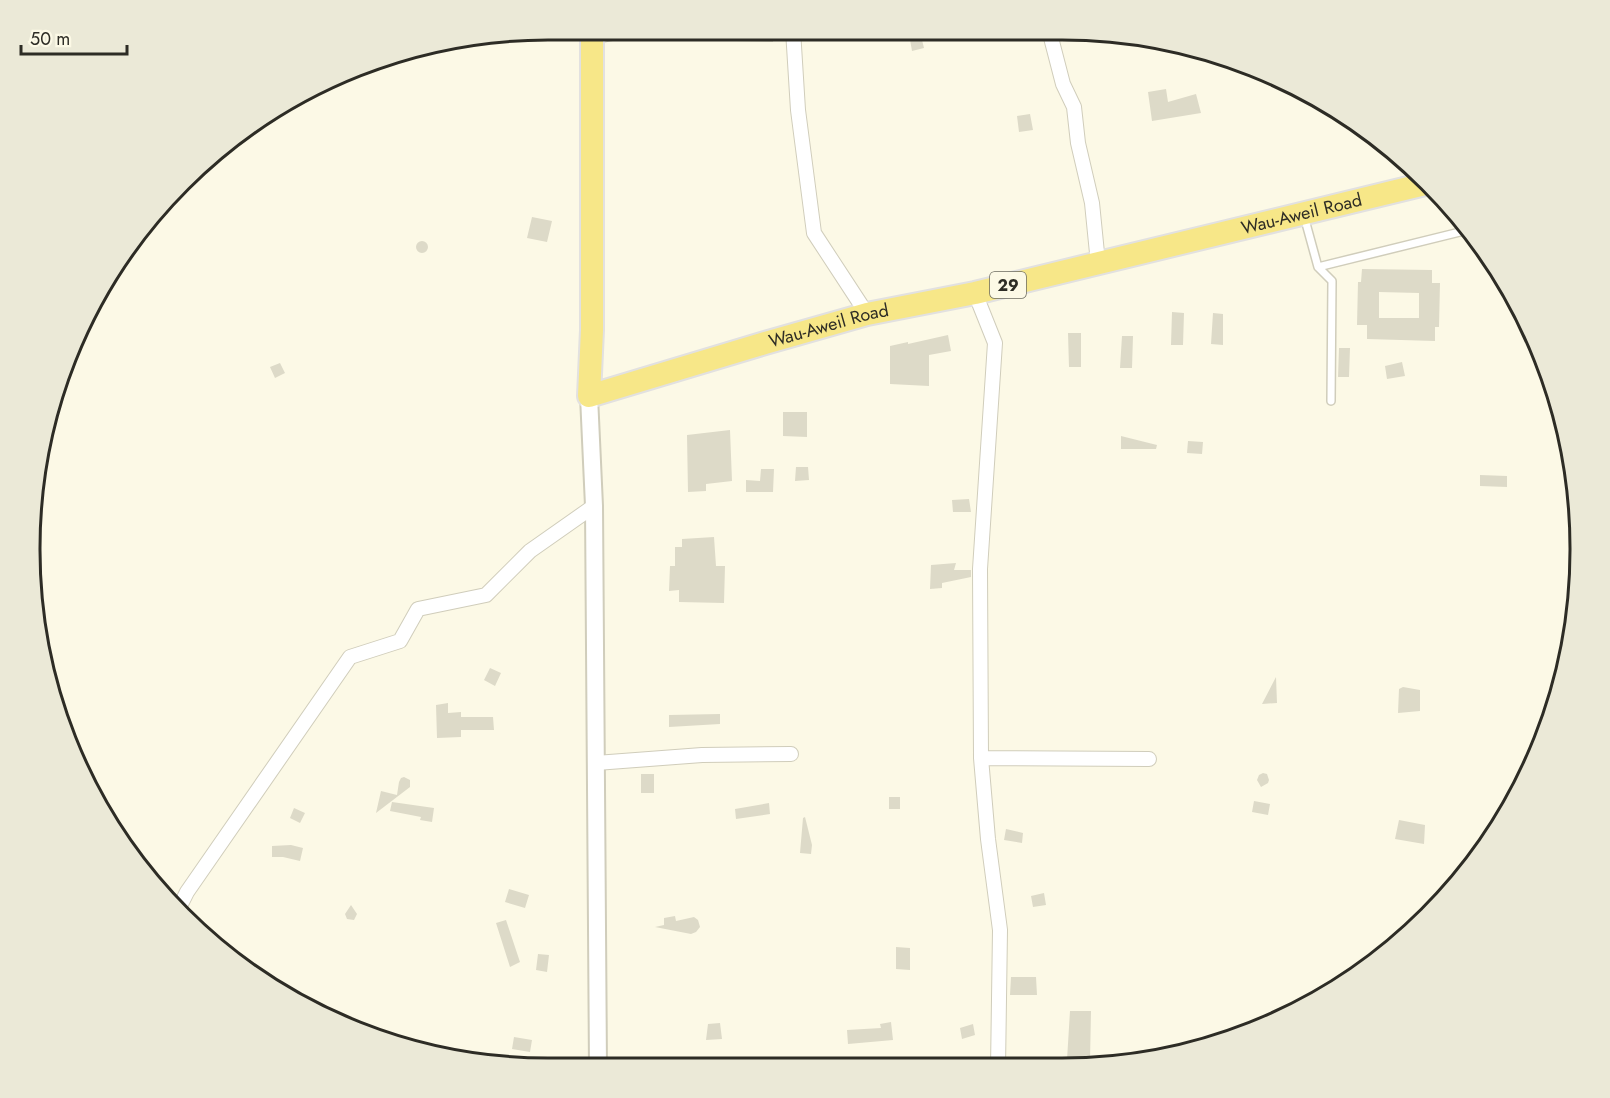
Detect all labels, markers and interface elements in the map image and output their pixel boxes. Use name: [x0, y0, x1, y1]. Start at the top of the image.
scale bar: [21, 18, 128, 56]
text: 50 m: [30, 26, 70, 52]
street label: Wau-Aweil Road: [1239, 187, 1365, 241]
road number: 29: [990, 272, 1026, 298]
street label: Wau-Aweil Road: [766, 297, 891, 354]

